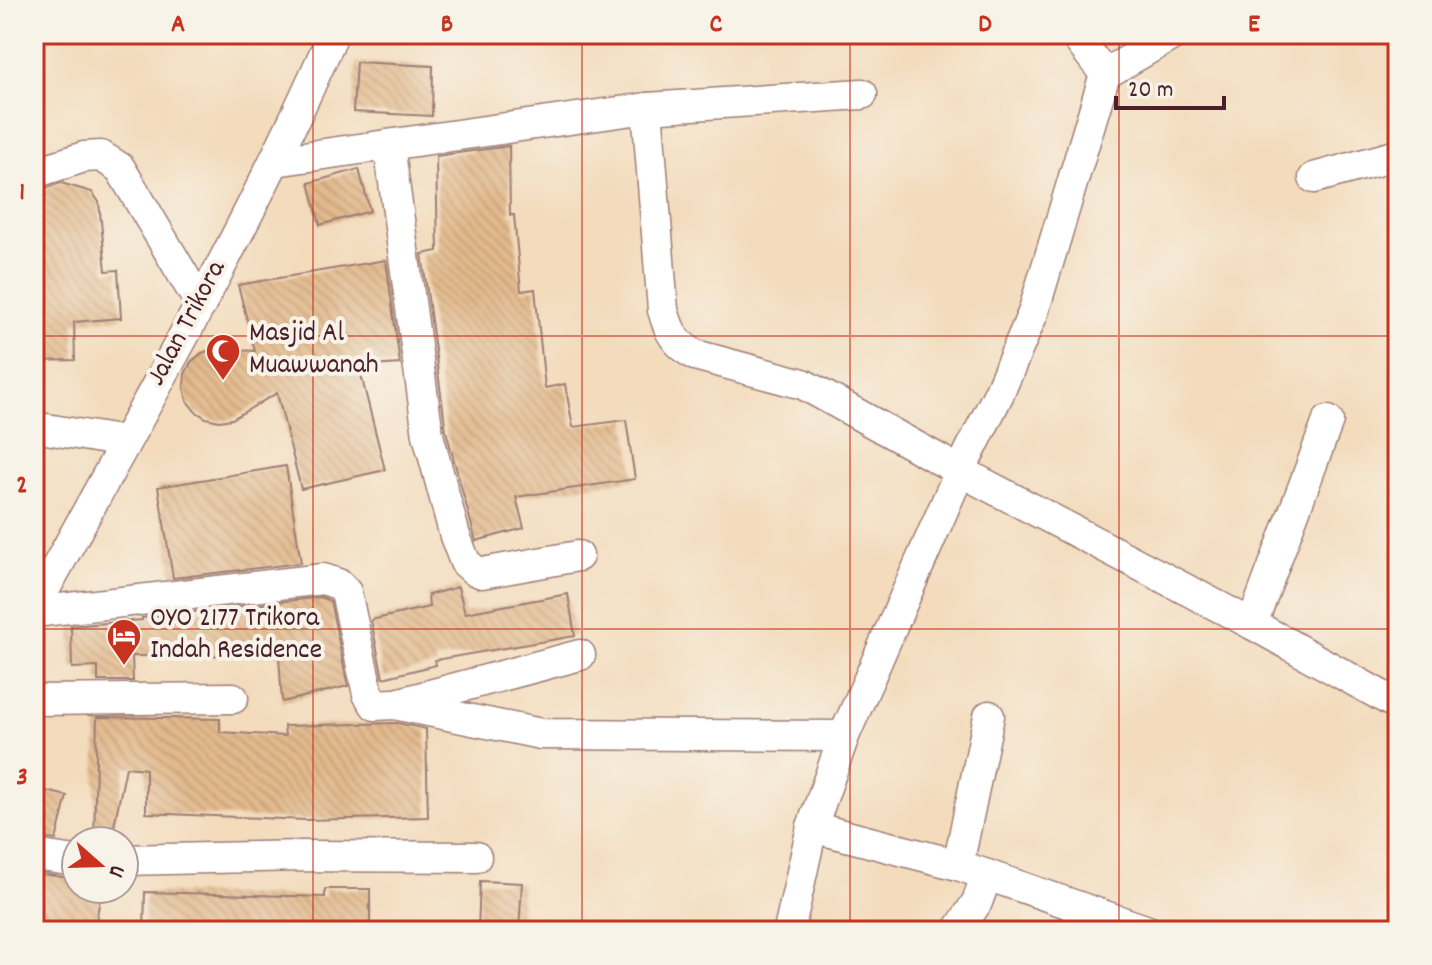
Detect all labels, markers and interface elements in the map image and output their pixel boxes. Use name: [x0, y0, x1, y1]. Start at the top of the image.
text: A: [171, 7, 185, 44]
text: B: [441, 7, 453, 44]
text: C: [710, 7, 723, 44]
text: D: [978, 7, 992, 44]
text: E: [1248, 7, 1260, 44]
scale bar: [1116, 60, 1224, 110]
text: 20 m: [1128, 74, 1174, 108]
text: 1: [19, 175, 25, 212]
street label: Jalan Trikora: [138, 254, 238, 394]
place label: Masjid Al Muawwanah: [249, 315, 379, 387]
mosque icon: Masjid Al Muawwanah: [204, 332, 242, 382]
text: 2: [16, 468, 28, 505]
place label: OYO 2177 Trikora Indah Residence: [150, 600, 322, 672]
hotel icon: OYO 2177 Trikora Indah Residence: [105, 617, 143, 667]
text: 3: [16, 760, 28, 797]
north arrow: [60, 825, 140, 905]
text: U: [99, 860, 132, 881]

